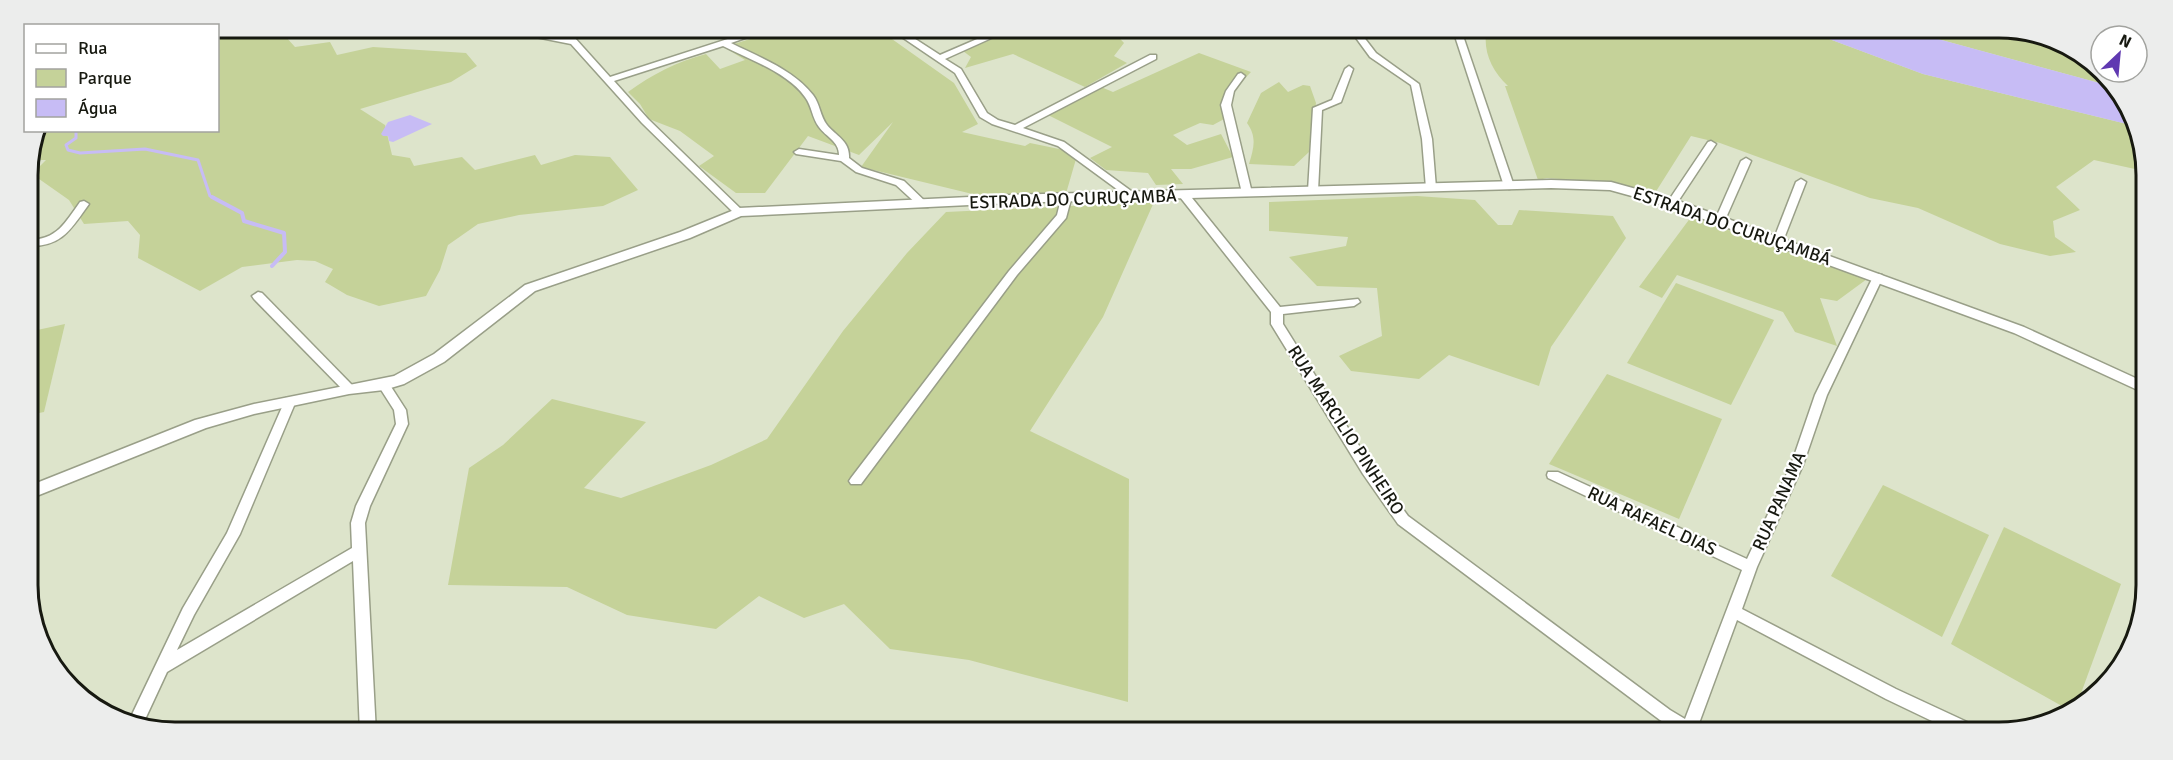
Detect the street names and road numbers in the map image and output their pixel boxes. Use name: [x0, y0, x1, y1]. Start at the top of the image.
street label: ESTRADA DO CURUÇAMBÁ: [1630, 182, 1834, 270]
street label: ESTRADA DO CURUÇAMBÁ: [969, 184, 1177, 214]
street label: RUA MARCILIO PINHEIRO: [1283, 341, 1409, 519]
street label: RUA PANAMA: [1747, 448, 1811, 554]
street label: RUA RAFAEL DIAS: [1584, 482, 1720, 560]

